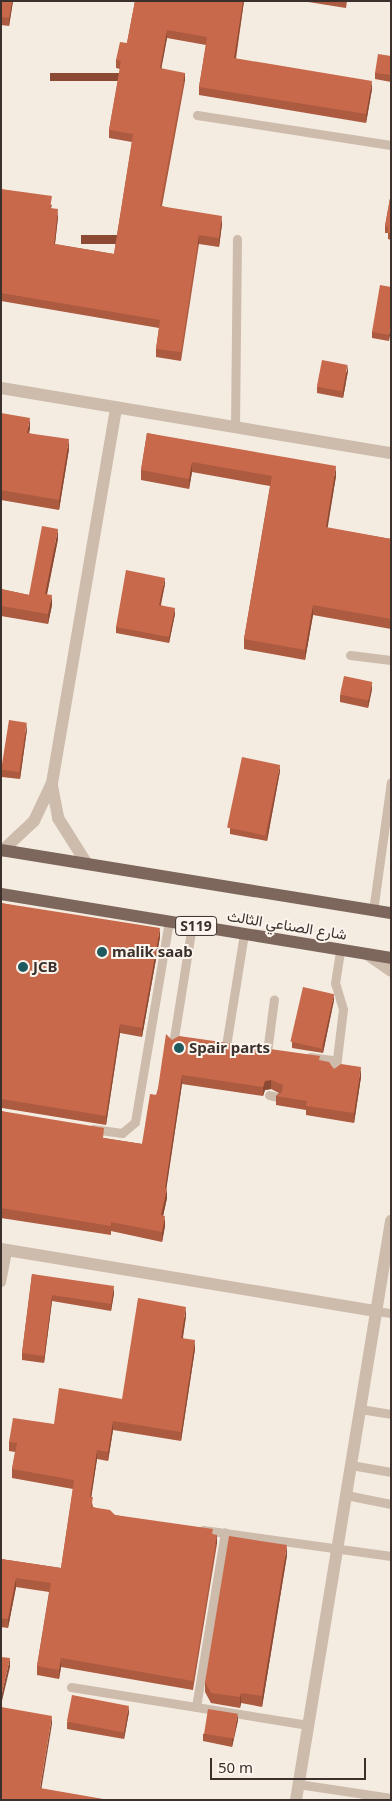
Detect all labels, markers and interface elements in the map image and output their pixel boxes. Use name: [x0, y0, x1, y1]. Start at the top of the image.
street label: شارع الصناعي الثالث: [226, 907, 348, 943]
road number: S119: [175, 914, 217, 938]
place label: malik saab: [112, 943, 193, 961]
marker: malik saab: [96, 946, 108, 958]
place label: JCB: [33, 958, 58, 976]
marker: JCB: [17, 961, 29, 973]
place label: Spair parts: [189, 1039, 270, 1057]
marker: Spair parts: [173, 1042, 185, 1054]
scale bar: [212, 1748, 368, 1780]
text: 50 m: [218, 1757, 253, 1777]

